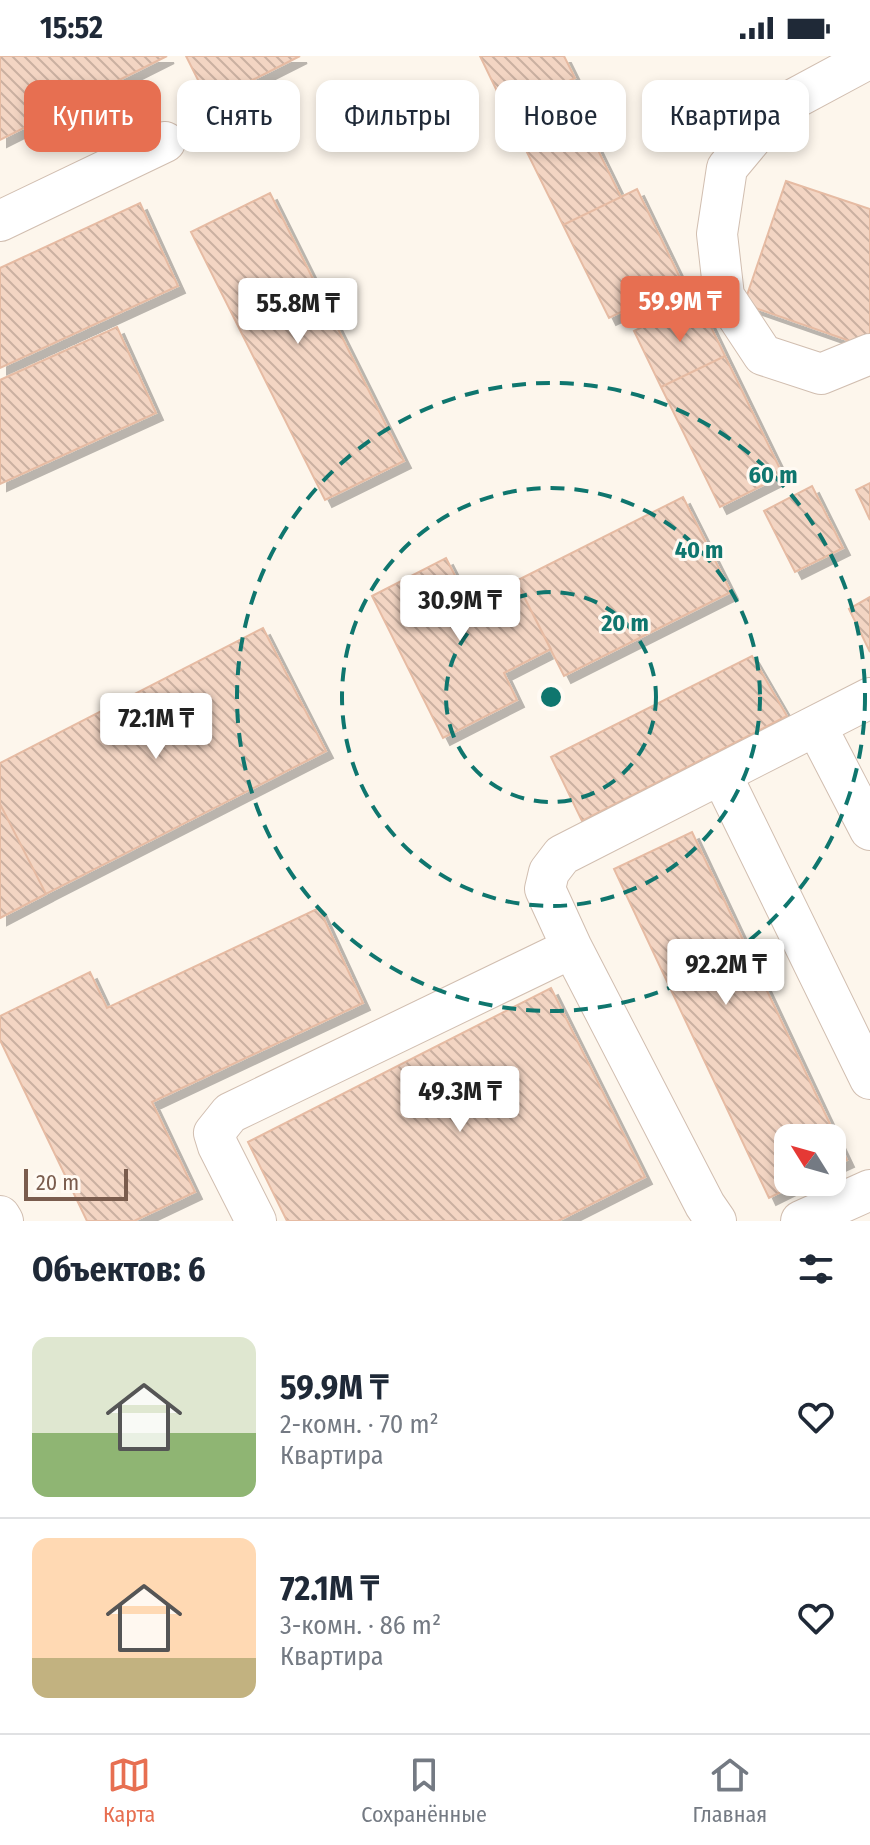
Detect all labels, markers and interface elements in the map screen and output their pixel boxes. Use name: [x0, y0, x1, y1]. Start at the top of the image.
text: 15:52: [40, 10, 103, 46]
chip: Купить: [24, 80, 161, 152]
chip: Снять: [177, 80, 300, 152]
chip: Фильтры: [316, 80, 479, 152]
chip: Новое: [495, 80, 626, 152]
chip: Квартира: [642, 80, 809, 152]
pin: 59.9M ₸: [606, 276, 754, 344]
pin: 55.8M ₸: [224, 278, 372, 346]
text: 59.9M ₸: [639, 286, 721, 317]
text: 55.8M ₸: [256, 288, 340, 319]
text: 60 m: [749, 461, 797, 489]
text: 40 m: [675, 536, 723, 564]
pin: 30.9M ₸: [386, 575, 534, 643]
text: 30.9M ₸: [418, 585, 502, 616]
text: 20 m: [600, 609, 649, 637]
centre of rings: [537, 683, 565, 711]
pin: 72.1M ₸: [82, 693, 230, 761]
text: 72.1M ₸: [118, 703, 194, 734]
pin: 92.2M ₸: [652, 939, 800, 1007]
text: 92.2M ₸: [685, 949, 767, 980]
pin: 49.3M ₸: [386, 1066, 534, 1134]
text: 49.3M ₸: [418, 1076, 502, 1107]
north arrow: [774, 1124, 846, 1196]
map controls: [774, 1124, 846, 1196]
scale bar: [24, 1165, 128, 1201]
text: 20 m: [36, 1169, 79, 1196]
icon: filters: [794, 1247, 838, 1291]
text: Объектов: 6: [32, 1249, 206, 1290]
text: 59.9M ₸: [280, 1367, 389, 1408]
icon: home: [96, 1369, 192, 1465]
icon: heart: [794, 1395, 838, 1439]
text: 2-комн. · 70 m²: [280, 1409, 439, 1440]
text: Квартира: [280, 1440, 384, 1471]
text: 72.1M ₸: [280, 1568, 379, 1609]
icon: home: [96, 1570, 192, 1666]
icon: heart: [794, 1596, 838, 1640]
text: 3-комн. · 86 m²: [280, 1610, 441, 1641]
text: Квартира: [280, 1641, 384, 1672]
tab: Карта: [103, 1753, 155, 1828]
tab: Сохранённые: [361, 1753, 487, 1828]
tab: Главная: [693, 1753, 767, 1828]

